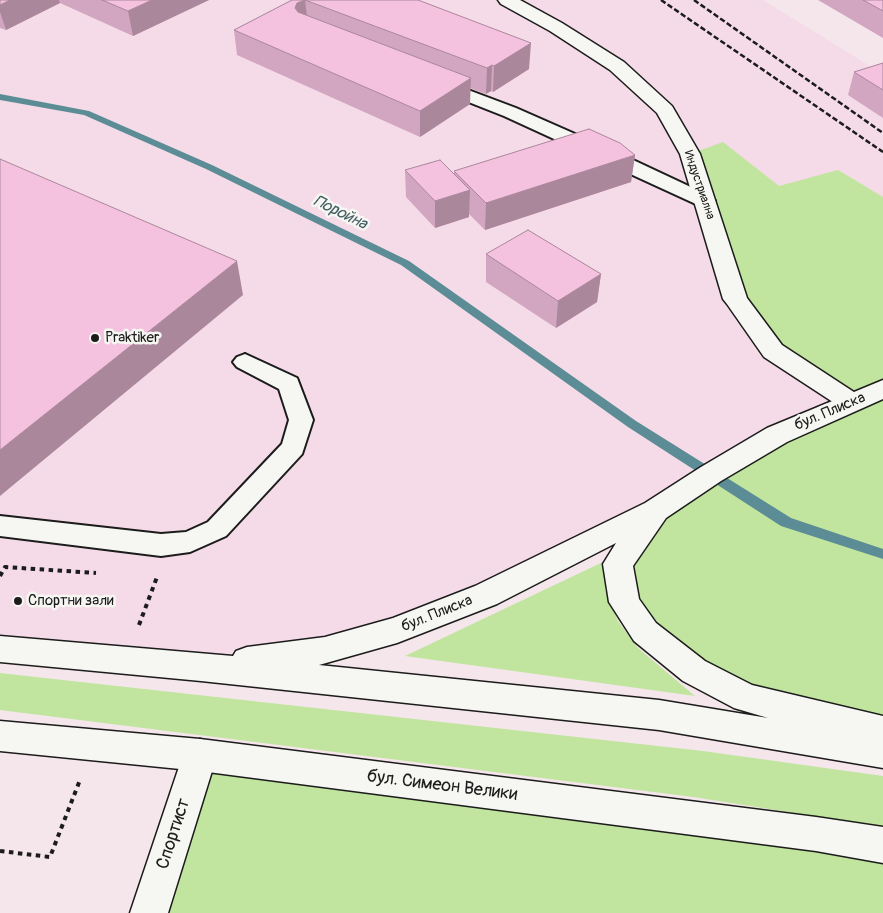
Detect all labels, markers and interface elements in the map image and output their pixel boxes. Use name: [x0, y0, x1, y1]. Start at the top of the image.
street label: Индустриална: [680, 149, 718, 221]
water label: Поройна: [310, 192, 370, 234]
place label: Praktiker: [105, 329, 159, 347]
marker: Praktiker: [89, 332, 101, 344]
street label: бул. Плиска: [792, 389, 868, 435]
place label: Спортни зали: [28, 592, 114, 610]
street label: бул. Плиска: [399, 592, 475, 636]
marker: Спортни зали: [12, 595, 24, 607]
street label: бул. Симеон Велики: [365, 766, 519, 806]
street label: Спортист: [152, 796, 196, 872]

